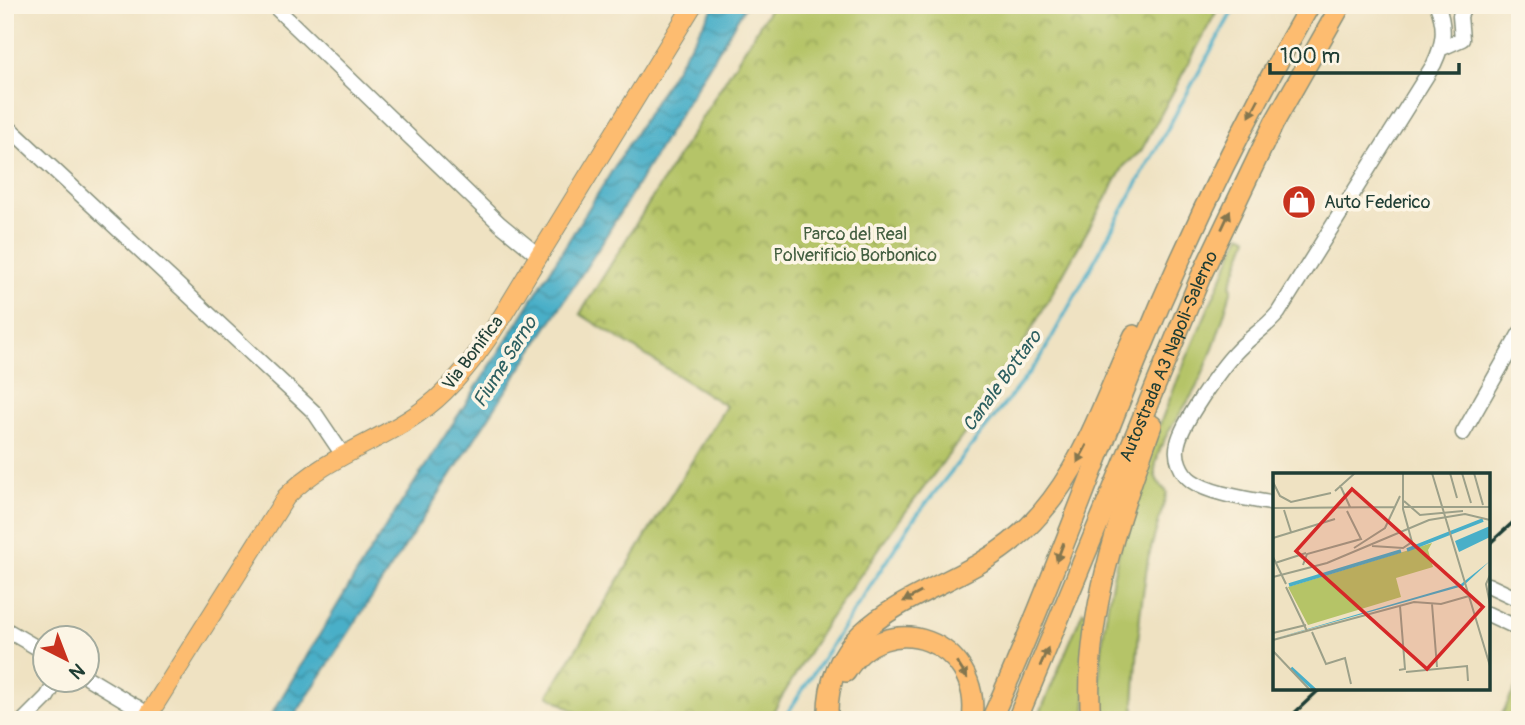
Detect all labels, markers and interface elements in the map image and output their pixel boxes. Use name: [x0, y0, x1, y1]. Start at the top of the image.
scale bar: [1270, 32, 1458, 76]
text: 100 m: [1280, 43, 1340, 70]
one-way arrow: [1248, 98, 1260, 118]
shop icon: Auto Federico: [1280, 183, 1318, 221]
place label: Auto Federico: [1324, 191, 1431, 214]
one-way arrow: [1221, 210, 1232, 230]
park label: Parco del Real Polverificio Borbonico: [773, 223, 937, 267]
street label: Autostrada A3 Napoli-Salerno: [1114, 247, 1223, 465]
street label: Via Bonifica: [438, 311, 508, 395]
water label: Fiume Sarno: [468, 311, 543, 412]
water label: Canale Bottaro: [957, 324, 1048, 436]
one-way arrow: [1076, 444, 1088, 464]
inset map: [1273, 473, 1490, 690]
one-way arrow: [1055, 542, 1066, 563]
one-way arrow: [902, 591, 922, 603]
north arrow: [32, 624, 102, 694]
one-way arrow: [1038, 647, 1050, 667]
text: N: [64, 658, 90, 684]
one-way arrow: [956, 660, 969, 680]

